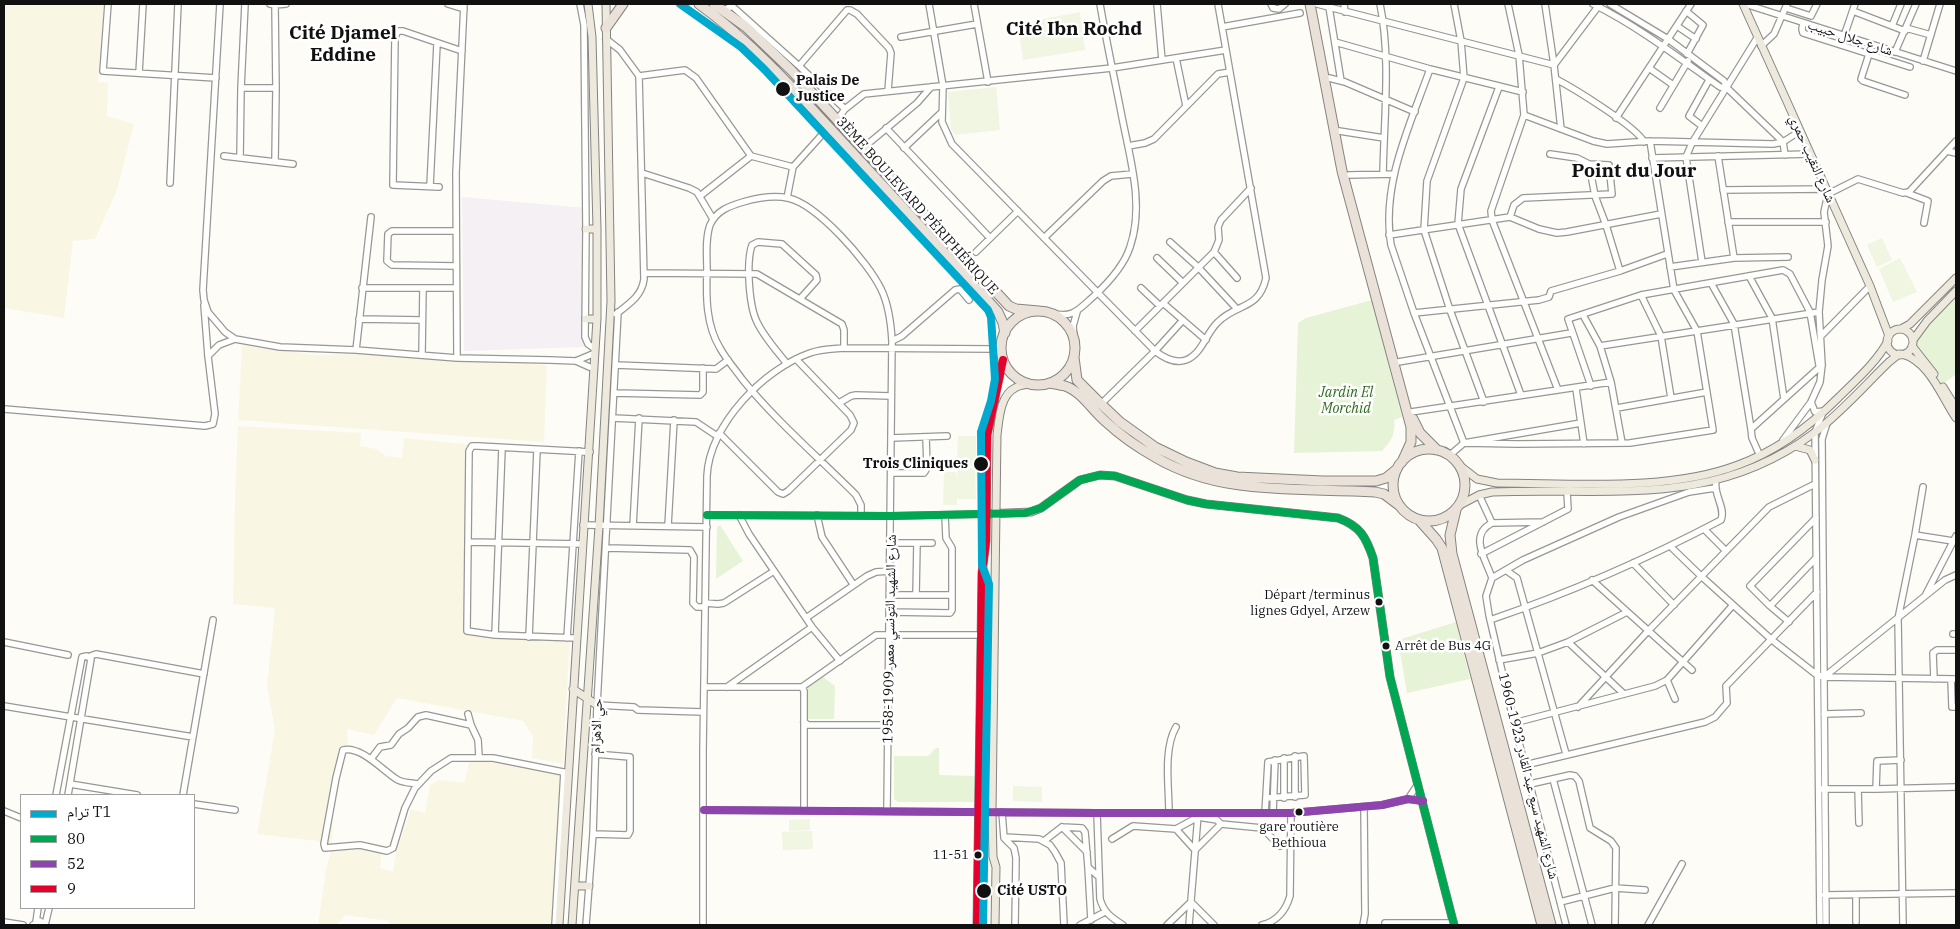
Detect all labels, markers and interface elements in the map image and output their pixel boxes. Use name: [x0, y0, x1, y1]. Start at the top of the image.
street label: شارع جلال حبيب: [1805, 16, 1895, 60]
district label: Cité Ibn Rochd: [1006, 19, 1142, 41]
district label: Cité Djamel Eddine: [289, 23, 397, 67]
place label: Palais De Justice: [796, 73, 859, 105]
marker: Palais De Justice: [774, 80, 792, 98]
street label: شارع النقيب حمري: [1785, 112, 1839, 206]
street label: 3ÈME BOULEVARD PÉRIPHÉRIQUE: [833, 114, 1001, 298]
district label: Point du Jour: [1572, 161, 1696, 183]
park label: Jardin El Morchid: [1319, 385, 1373, 418]
marker: Trois Cliniques: [972, 455, 990, 473]
place label: Trois Cliniques: [863, 456, 968, 472]
street label: شارع الشهيد التونسي معمر 1909-1958: [880, 534, 900, 744]
place label: Départ /terminus lignes Gdyel, Arzew: [1250, 587, 1370, 618]
marker: Départ /terminus lignes Gdyel, Arzew: [1374, 597, 1384, 607]
place label: Arrêt de Bus 4G: [1395, 638, 1491, 654]
marker: Arrêt de Bus 4G: [1381, 641, 1391, 651]
street label: شارع الشهيد سبع عبد القادر 1923-1960: [1494, 671, 1562, 881]
street label: حي الاهرام: [588, 698, 606, 754]
legend: [20, 794, 195, 909]
text: ترام T1: [67, 802, 111, 821]
marker: gare routière Bethioua: [1294, 807, 1304, 817]
place label: gare routière Bethioua: [1259, 819, 1339, 850]
text: 80: [67, 829, 85, 848]
place label: 11-51: [933, 847, 969, 863]
marker: 11-51: [973, 850, 983, 860]
text: 52: [67, 854, 85, 873]
text: 9: [67, 879, 76, 898]
marker: Cité USTO: [975, 882, 993, 900]
place label: Cité USTO: [997, 883, 1067, 899]

